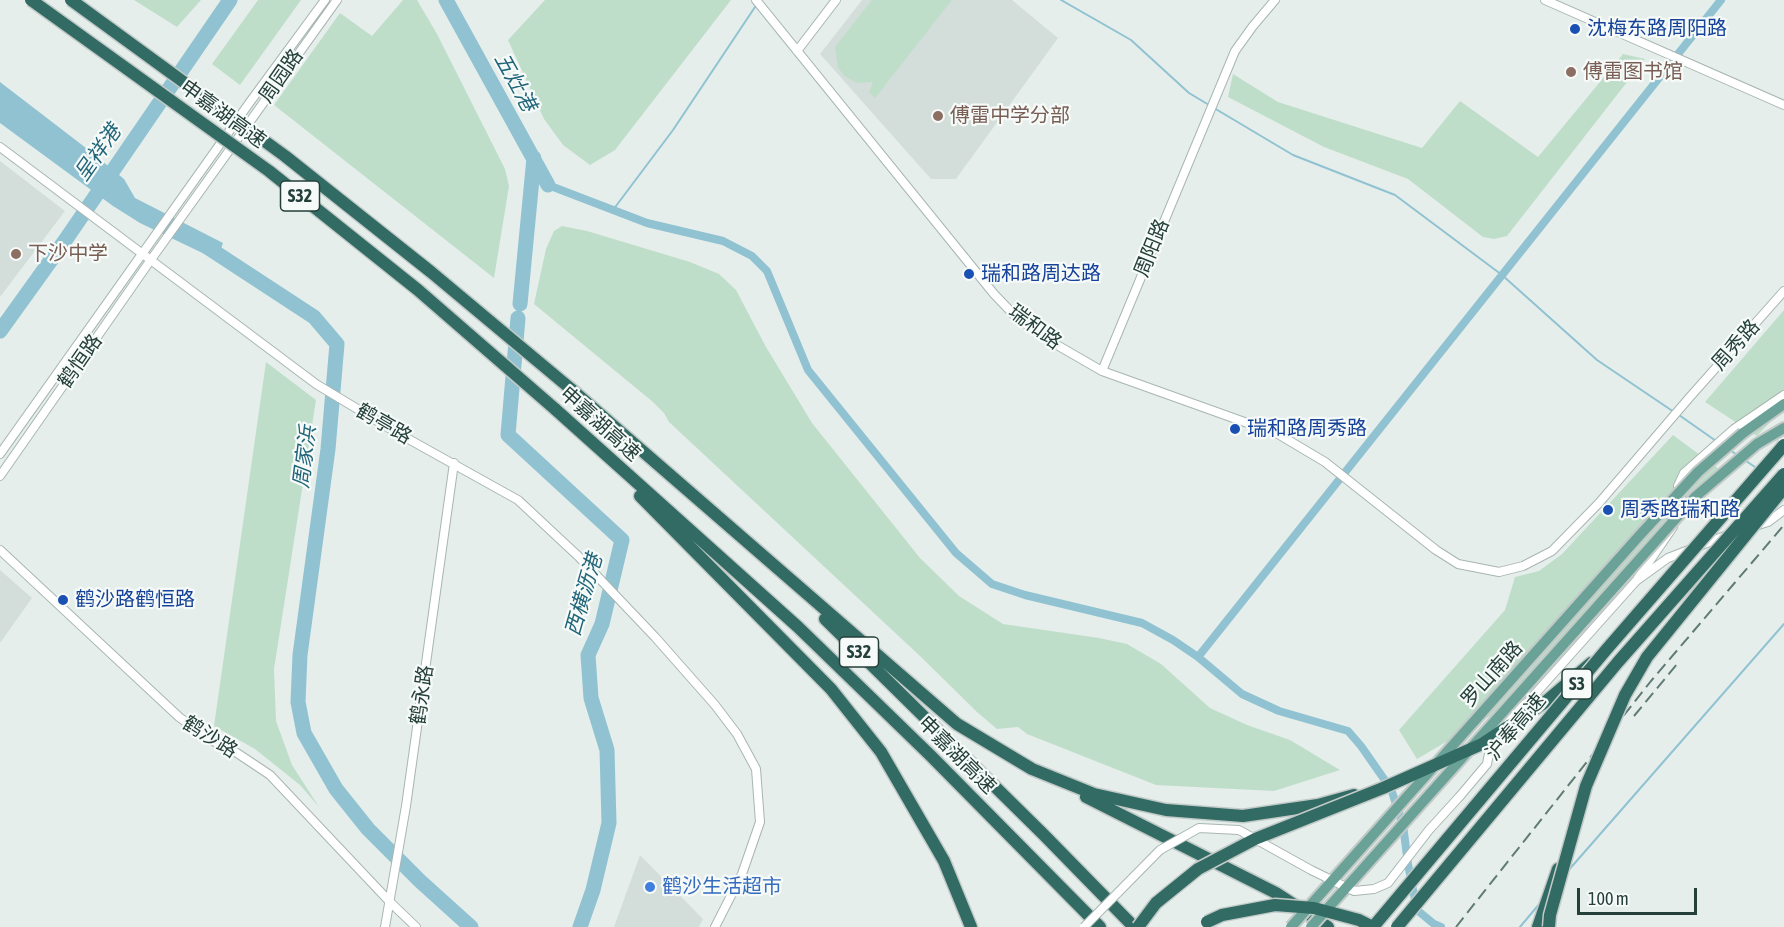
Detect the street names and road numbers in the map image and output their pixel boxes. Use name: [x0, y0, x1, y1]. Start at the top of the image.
street label: 周园路: [254, 45, 308, 107]
street label: 申嘉湖高速: [175, 75, 271, 153]
road number: S32: [280, 181, 320, 211]
street label: 周阳路: [1130, 216, 1174, 280]
street label: 瑞和路: [1004, 299, 1066, 355]
street label: 周秀路: [1707, 315, 1765, 375]
street label: 鹤恒路: [53, 330, 107, 392]
street label: 申嘉湖高速: [555, 382, 645, 466]
street label: 鹤亭路: [352, 399, 416, 449]
street label: 罗山南路: [1456, 636, 1528, 712]
road number: S32: [840, 637, 878, 667]
street label: 鹤永路: [406, 664, 438, 726]
road number: S3: [1562, 669, 1592, 699]
street label: 沪奉高速: [1481, 689, 1551, 765]
street label: 鹤沙路: [178, 711, 242, 763]
street label: 申嘉湖高速: [913, 711, 1001, 799]

